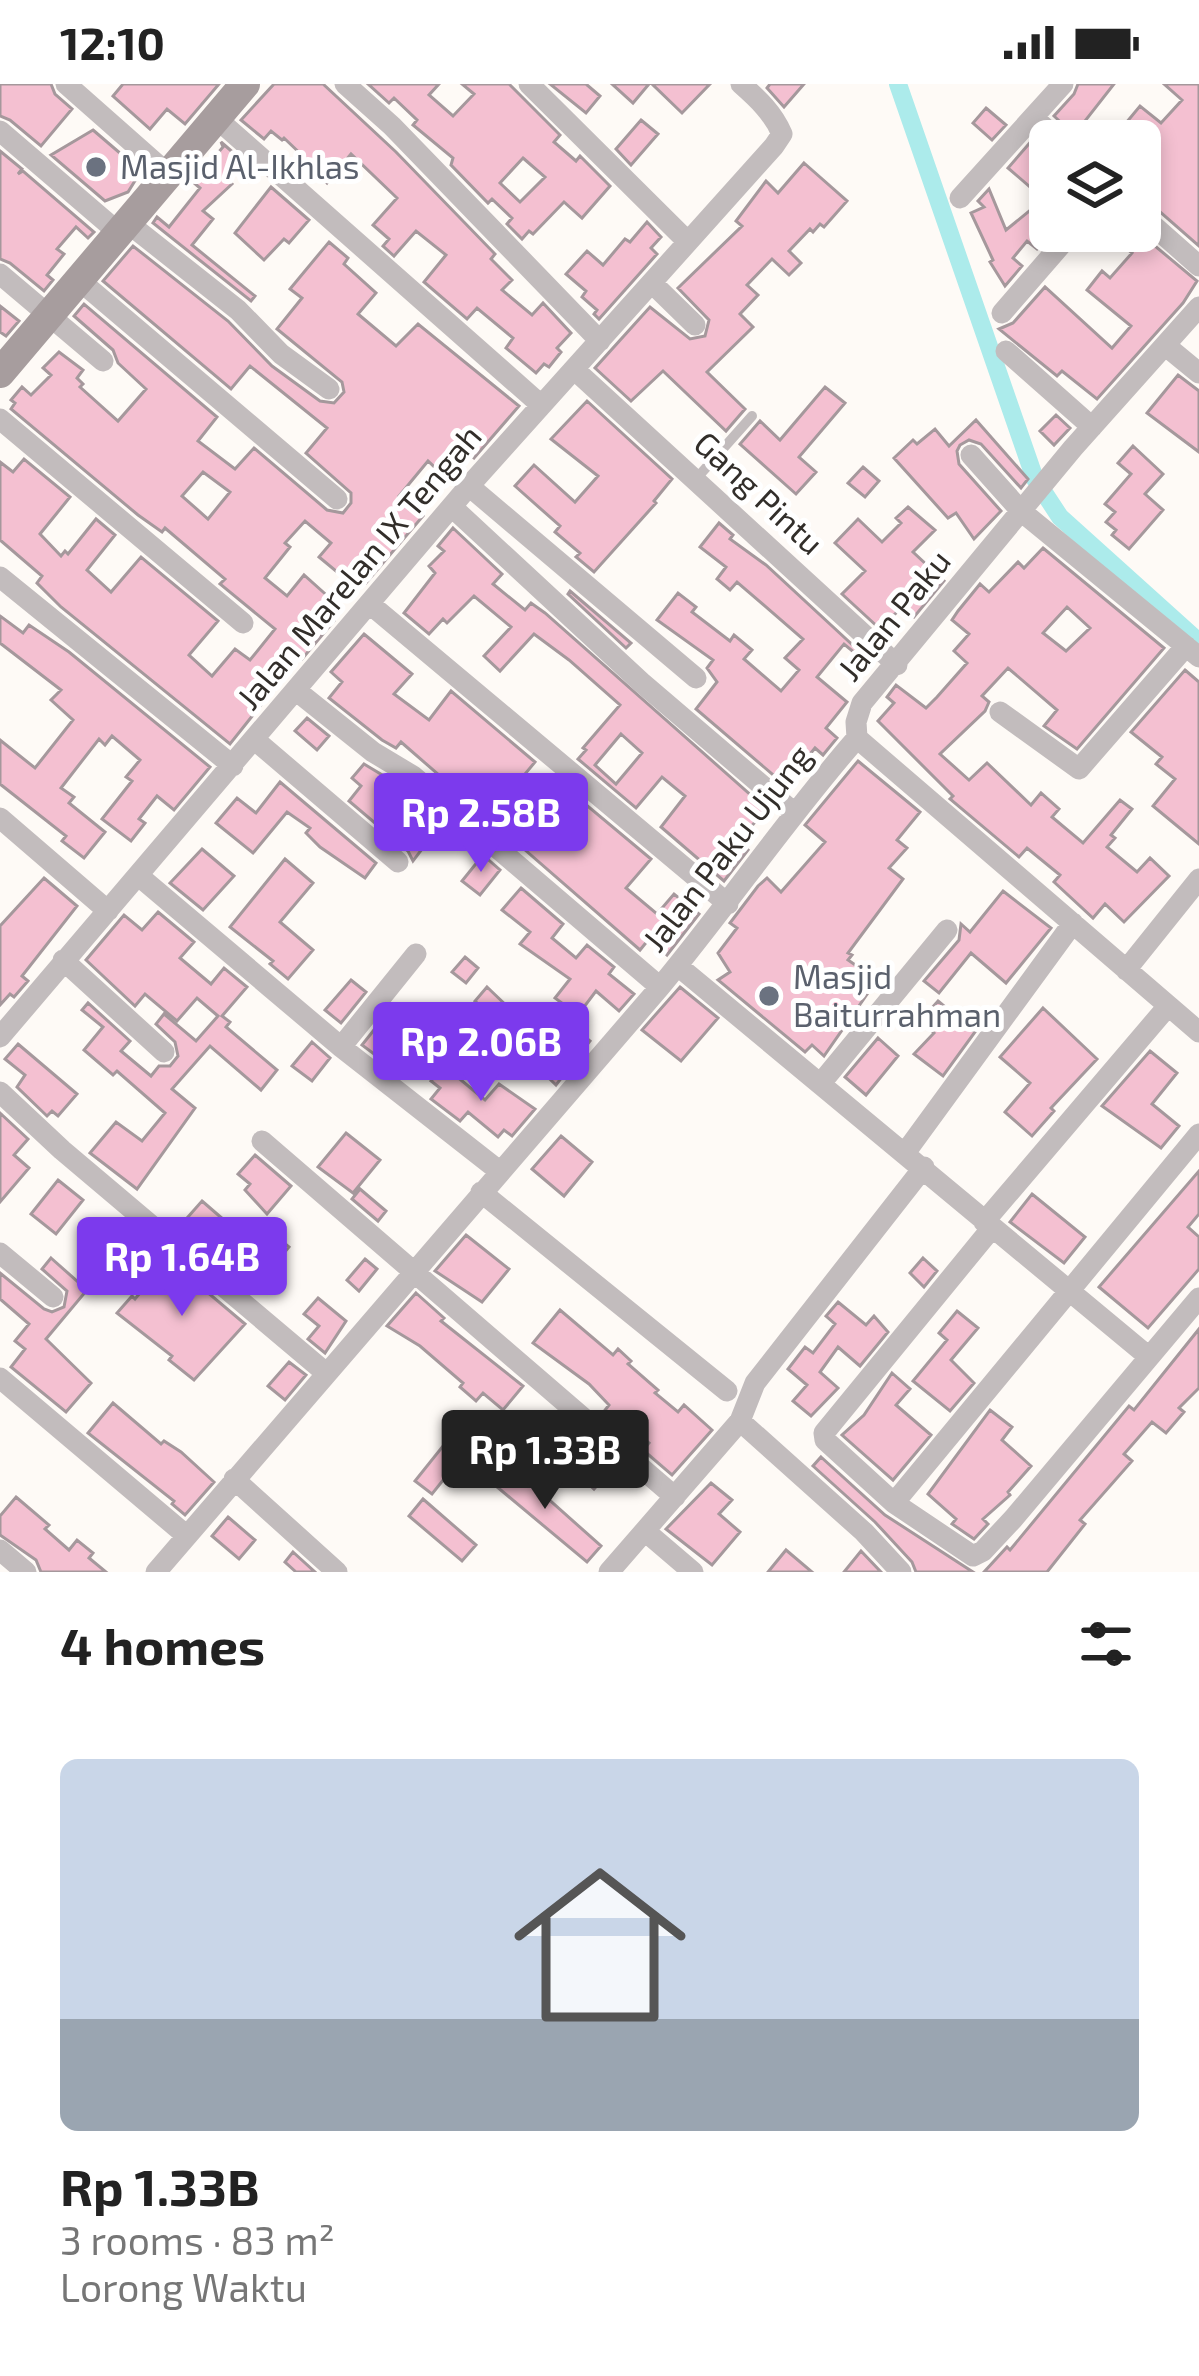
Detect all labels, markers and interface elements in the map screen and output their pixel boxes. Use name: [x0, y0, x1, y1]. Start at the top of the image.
text: 12:10: [60, 15, 165, 69]
map controls: [1029, 120, 1161, 252]
button: layers: [1029, 120, 1161, 252]
place label: Masjid Al-Ikhlas: [120, 146, 360, 186]
marker: Masjid Al-Ikhlas: [83, 154, 109, 180]
street label: Jalan Marelan IX Tengah: [228, 416, 489, 717]
street label: Gang Pintu: [687, 422, 833, 562]
street label: Jalan Paku: [828, 541, 958, 688]
street label: Jalan Paku Ujung: [633, 736, 819, 959]
pin: Rp 2.58B: [357, 773, 605, 875]
text: Rp 2.58B: [401, 788, 561, 835]
place label: Masjid Baiturrahman: [793, 956, 1001, 1034]
marker: Masjid Baiturrahman: [756, 983, 782, 1009]
pin: Rp 2.06B: [357, 1002, 605, 1104]
text: Rp 2.06B: [400, 1017, 562, 1064]
pin: Rp 1.64B: [58, 1217, 306, 1319]
text: Rp 1.64B: [104, 1232, 260, 1279]
pin: Rp 1.33B: [421, 1410, 669, 1512]
text: Rp 1.33B: [469, 1425, 621, 1472]
icon: filters: [1073, 1611, 1139, 1677]
text: 4 homes: [60, 1614, 265, 1675]
icon: home: [492, 1837, 708, 2053]
text: Rp 1.33B: [60, 2155, 260, 2216]
text: 3 rooms · 83 m²: [60, 2216, 335, 2263]
text: Lorong Waktu: [60, 2263, 307, 2310]

